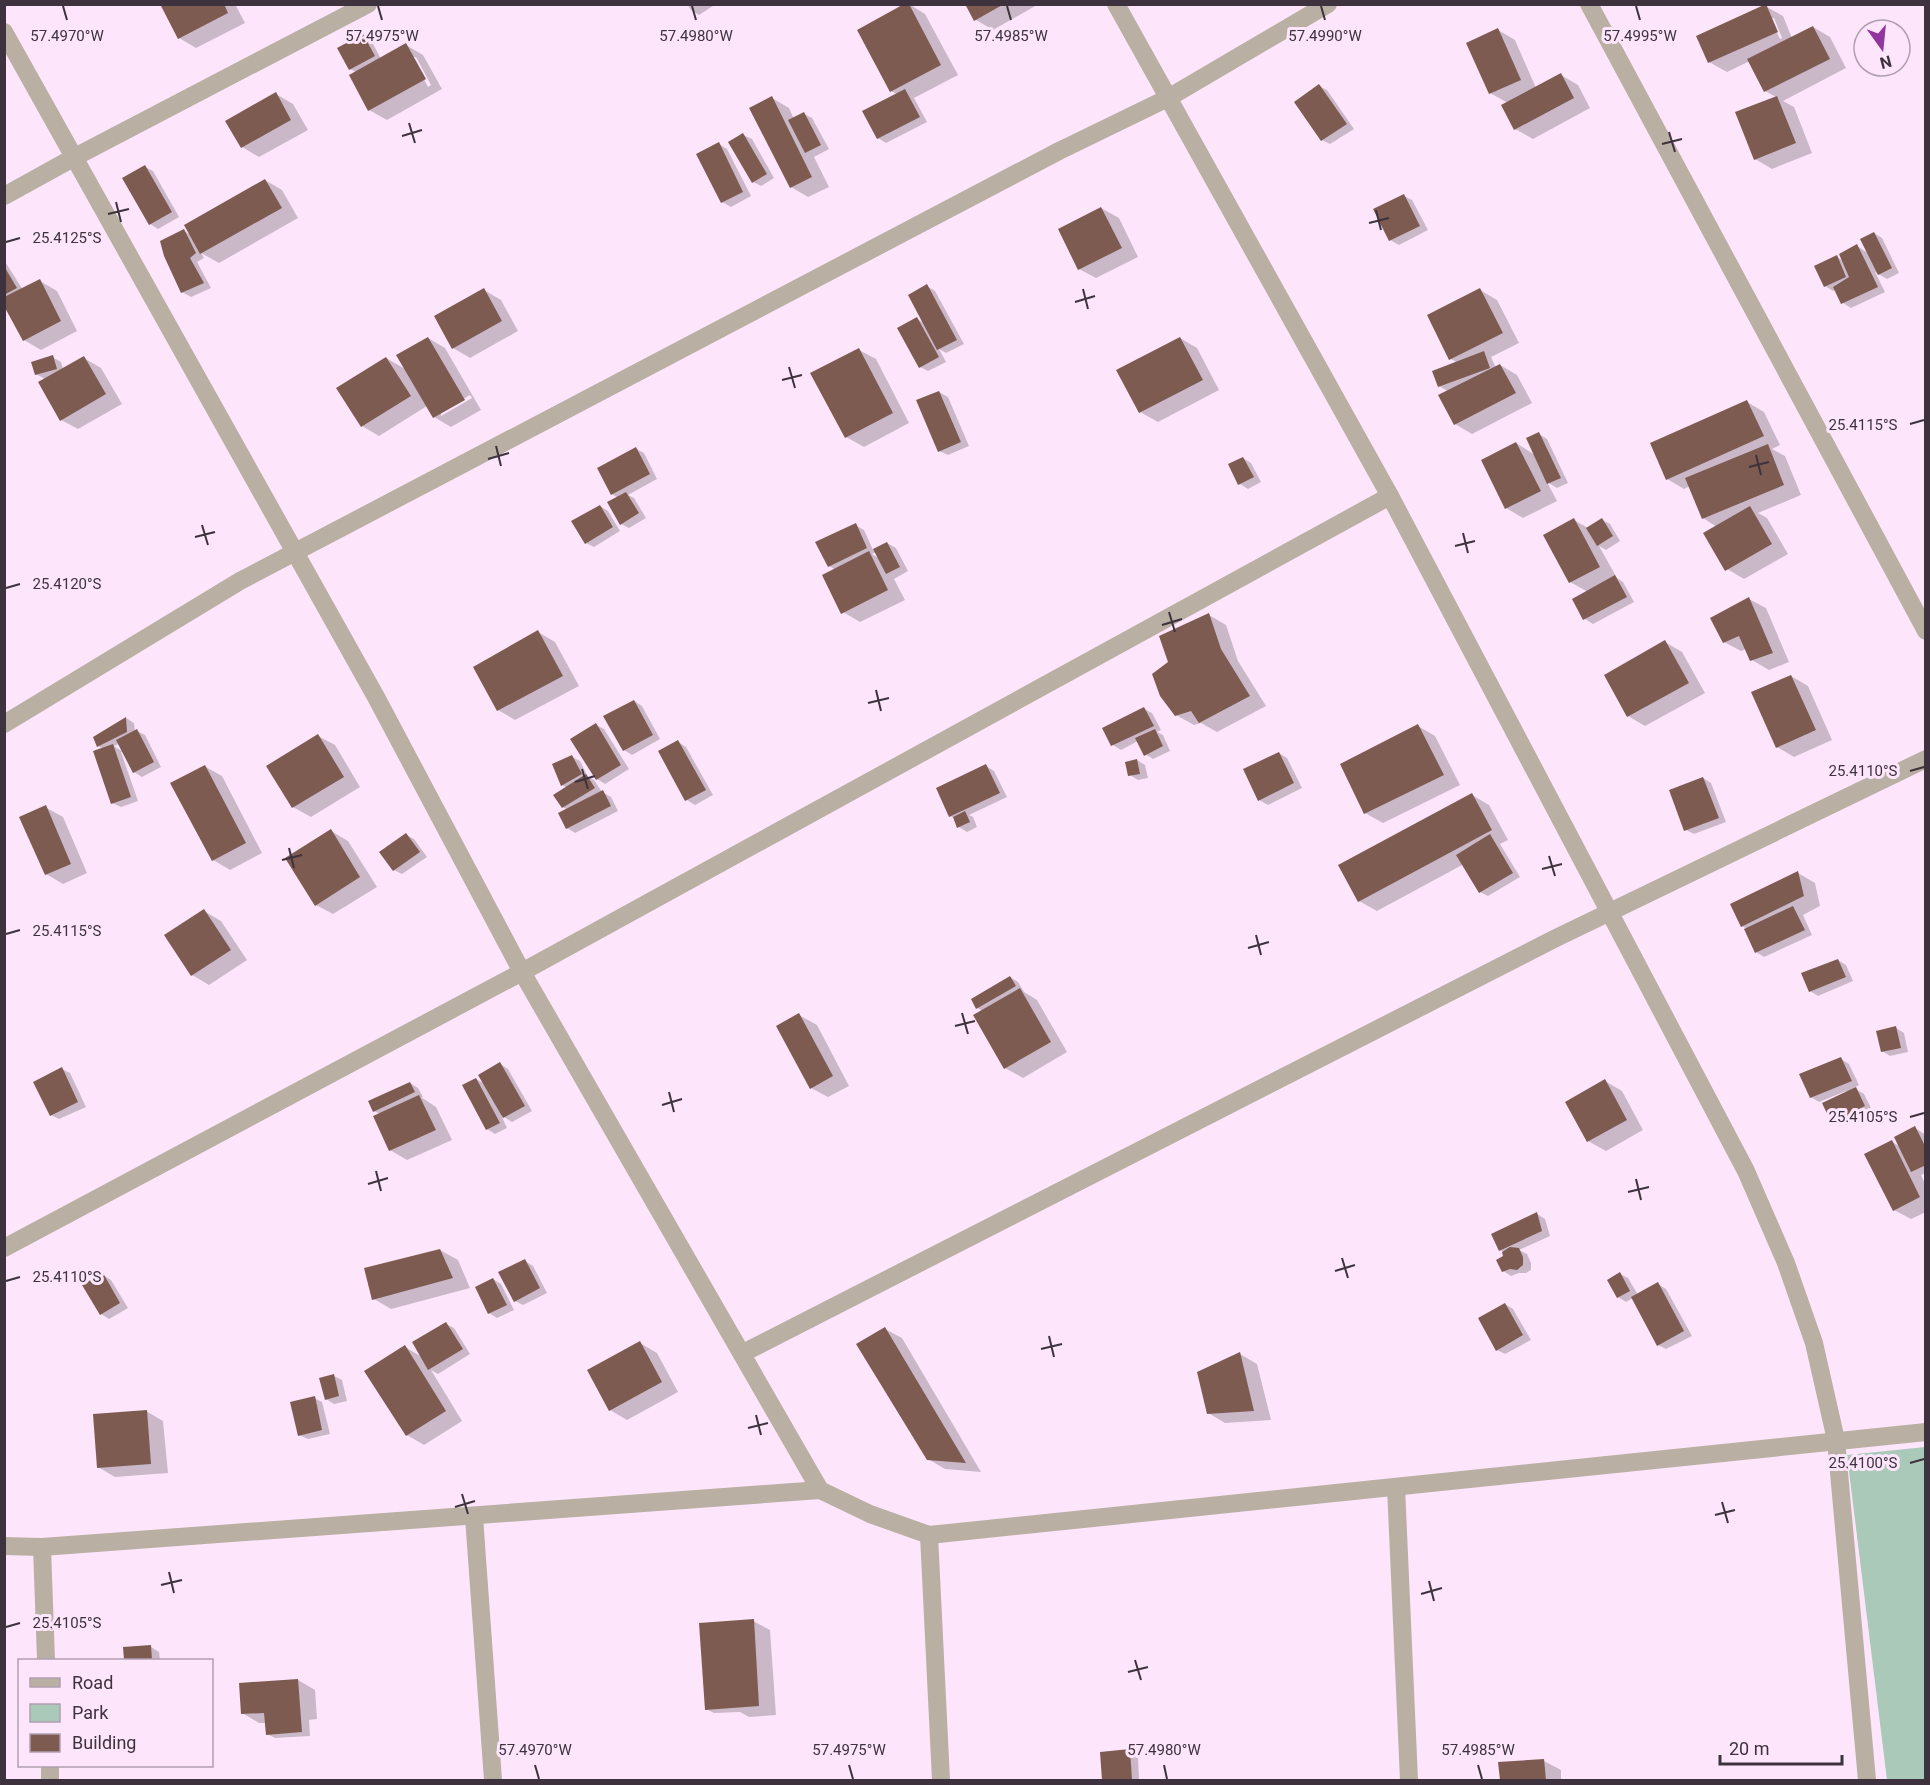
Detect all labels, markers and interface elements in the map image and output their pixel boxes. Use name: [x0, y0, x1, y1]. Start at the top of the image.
north arrow: [1852, 18, 1912, 78]
text: 57.4970°W: [30, 27, 104, 45]
text: 57.4975°W: [345, 27, 419, 45]
text: 57.4980°W: [659, 27, 733, 45]
text: 57.4985°W: [974, 27, 1048, 45]
text: 57.4990°W: [1288, 27, 1362, 45]
text: 57.4995°W: [1603, 27, 1677, 45]
text: N: [1878, 51, 1894, 73]
text: 25.4125°S: [32, 229, 102, 247]
text: 25.4115°S: [1828, 416, 1898, 434]
text: 25.4120°S: [32, 575, 102, 593]
text: 25.4110°S: [1828, 762, 1898, 780]
text: 25.4115°S: [32, 922, 102, 940]
text: 25.4105°S: [1828, 1108, 1898, 1126]
text: 25.4110°S: [32, 1268, 102, 1286]
text: 25.4100°S: [1828, 1454, 1898, 1472]
text: 25.4105°S: [32, 1614, 102, 1632]
legend: [18, 1659, 213, 1767]
text: Road: [72, 1672, 113, 1693]
text: Park: [72, 1702, 109, 1723]
scale bar: [1720, 1728, 1842, 1766]
text: Building: [72, 1732, 136, 1753]
text: 20 m: [1729, 1738, 1769, 1759]
text: 57.4970°W: [498, 1741, 572, 1759]
text: 57.4975°W: [812, 1741, 886, 1759]
text: 57.4980°W: [1127, 1741, 1201, 1759]
text: 57.4985°W: [1441, 1741, 1515, 1759]

